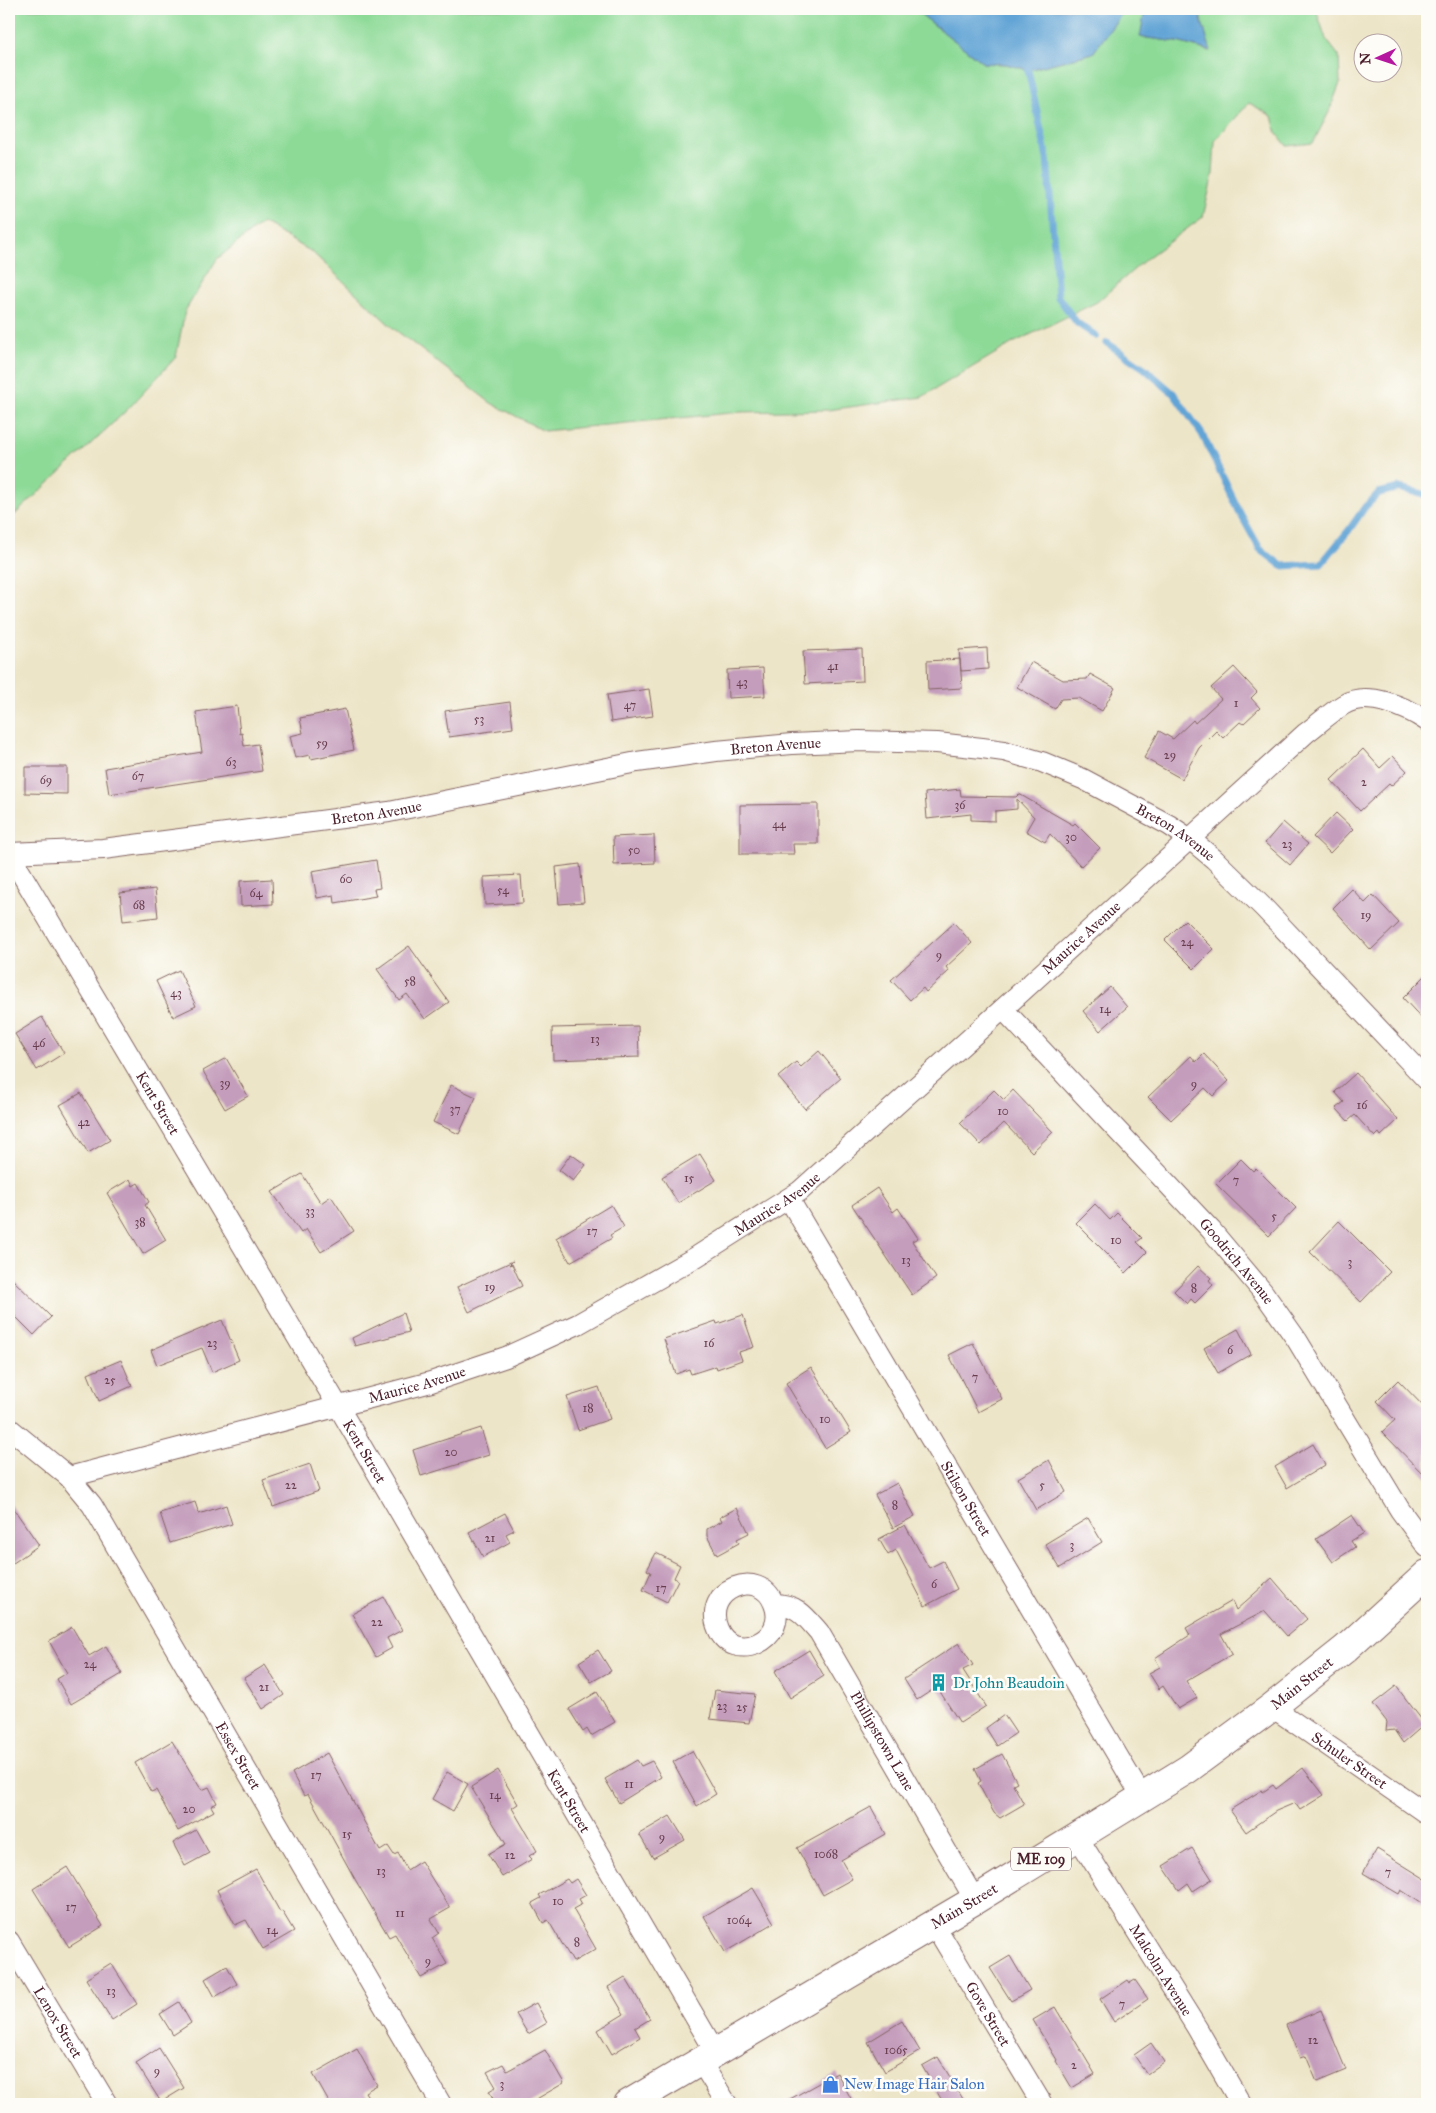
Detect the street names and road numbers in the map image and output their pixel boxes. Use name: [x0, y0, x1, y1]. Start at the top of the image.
street label: Breton Avenue: [729, 734, 821, 759]
street label: Breton Avenue: [330, 797, 423, 828]
street label: Breton Avenue: [1133, 800, 1219, 865]
street label: Maurice Avenue: [1038, 897, 1124, 978]
street label: Kent Street: [132, 1068, 184, 1139]
street label: Maurice Avenue: [731, 1168, 824, 1240]
street label: Goodrich Avenue: [1196, 1215, 1278, 1308]
street label: Maurice Avenue: [366, 1362, 468, 1407]
street label: Kent Street: [339, 1416, 390, 1487]
street label: Stilson Street: [937, 1458, 995, 1540]
street label: Main Street: [1267, 1653, 1337, 1714]
street label: Phillipstown Lane: [846, 1688, 918, 1794]
street label: Essex Street: [211, 1719, 265, 1793]
street label: Schuler Street: [1308, 1728, 1391, 1793]
street label: Kent Street: [543, 1766, 595, 1837]
road number: ME 109: [1011, 1848, 1071, 1870]
street label: Main Street: [927, 1879, 1001, 1933]
street label: Malcolm Avenue: [1125, 1921, 1196, 2019]
street label: Gove Street: [962, 1978, 1015, 2050]
street label: Lenox Street: [30, 1983, 87, 2062]

